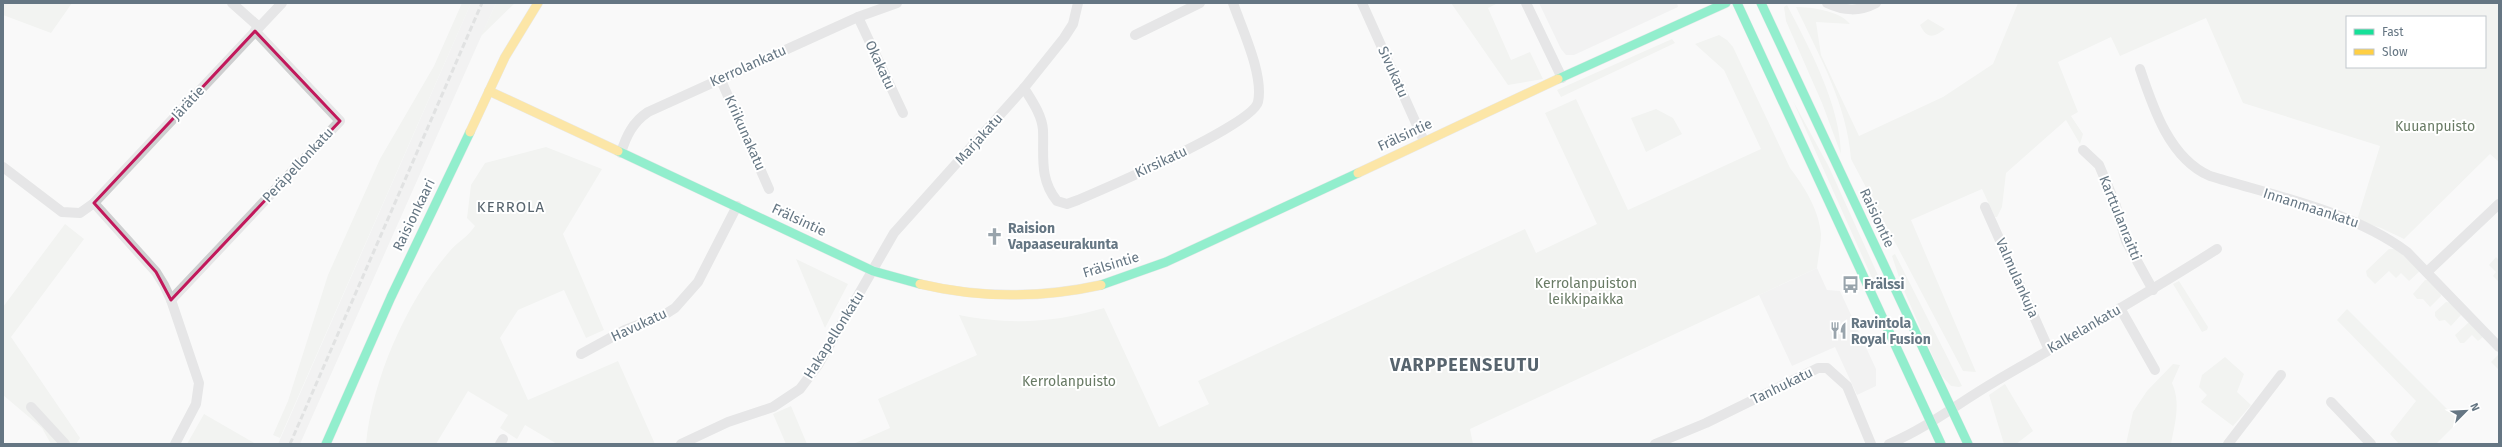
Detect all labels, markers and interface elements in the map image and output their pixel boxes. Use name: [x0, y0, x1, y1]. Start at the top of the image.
legend: [2346, 16, 2486, 68]
text: Fast: [2382, 25, 2404, 39]
street label: Okakatu: [861, 38, 899, 92]
street label: Kerrolankatu: [707, 42, 789, 90]
street label: Sivukatu: [1374, 44, 1412, 100]
text: Slow: [2382, 45, 2408, 59]
street label: Järätie: [168, 82, 208, 124]
street label: Kriikunakatu: [721, 93, 769, 173]
street label: Marjakatu: [952, 110, 1006, 168]
street label: Frälsintie: [1375, 115, 1435, 155]
park label: Kuuanpuisto: [2395, 118, 2475, 135]
street label: Peräpellonkatu: [259, 124, 337, 206]
street label: Kirsikatu: [1132, 143, 1190, 181]
street label: Karttulanraitti: [2095, 173, 2145, 263]
street label: Raisionkaari: [389, 176, 439, 254]
street label: Innanmaankatu: [2261, 185, 2361, 231]
street label: Raisiontie: [1856, 186, 1898, 250]
district label: KERROLA: [477, 198, 545, 216]
street label: Frälsintie: [769, 200, 829, 240]
place label: Raision Vapaaseurakunta: [1007, 220, 1119, 253]
church icon: Raision Vapaaseurakunta: [985, 226, 1005, 246]
street label: Valmulankuja: [1992, 235, 2042, 321]
street label: Frälsintie: [1081, 248, 1141, 282]
bus stop icon: Frälssi: [1841, 274, 1861, 294]
park label: Kerrolanpuiston leikkipaikka: [1535, 275, 1637, 308]
place label: Frälssi: [1864, 276, 1905, 293]
street label: Hakapellonkatu: [800, 288, 868, 382]
street label: Kalkelankatu: [2044, 301, 2124, 357]
street label: Havukatu: [608, 305, 670, 345]
place label: Ravintola Royal Fusion: [1851, 315, 1931, 348]
restaurant icon: Ravintola Royal Fusion: [1828, 321, 1848, 341]
district label: VARPPEENSEUTU: [1389, 354, 1540, 376]
street label: Tanhukatu: [1748, 364, 1816, 408]
park label: Kerrolanpuisto: [1022, 373, 1116, 390]
north arrow: [2446, 391, 2486, 431]
text: N: [2467, 401, 2482, 413]

